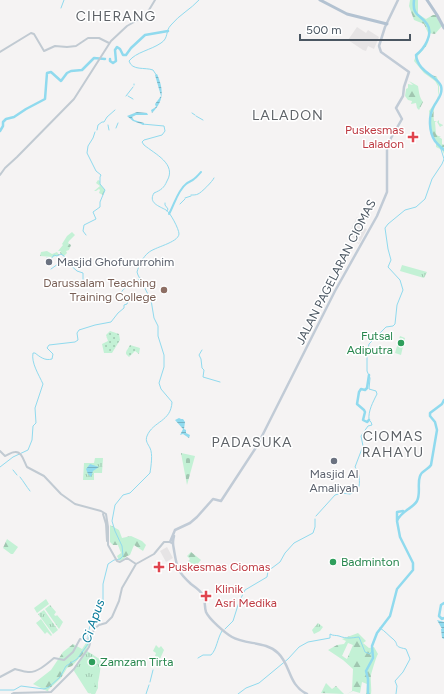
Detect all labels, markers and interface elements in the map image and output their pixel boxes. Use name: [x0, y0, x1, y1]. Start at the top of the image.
district label: CIHERANG: [76, 8, 156, 25]
scale bar: [300, 16, 410, 42]
text: 500 m: [306, 23, 341, 37]
district label: LALADON: [252, 107, 324, 124]
place label: Puskesmas Laladon: [345, 123, 404, 151]
marker: Puskesmas Laladon: [407, 131, 419, 143]
street label: JALAN PAGELARAN CIOMAS: [293, 197, 379, 347]
place label: Masjid Ghofururrohim: [57, 255, 174, 269]
marker: Masjid Ghofururrohim: [44, 257, 54, 267]
place label: Darussalam Teaching Training College: [43, 276, 156, 304]
marker: Darussalam Teaching Training College: [159, 285, 169, 295]
place label: Futsal Adiputra: [347, 329, 393, 357]
marker: Futsal Adiputra: [396, 338, 406, 348]
district label: CIOMAS RAHAYU: [362, 428, 424, 461]
district label: PADASUKA: [211, 434, 293, 451]
marker: Masjid Al Amaliyah: [329, 456, 339, 466]
place label: Masjid Al Amaliyah: [310, 467, 359, 495]
place label: Badminton: [341, 555, 400, 569]
marker: Badminton: [328, 557, 338, 567]
place label: Puskesmas Ciomas: [168, 560, 271, 574]
marker: Puskesmas Ciomas: [153, 561, 165, 573]
place label: Klinik Asri Medika: [215, 582, 277, 610]
marker: Klinik Asri Medika: [200, 590, 212, 602]
water label: Ci Apus: [78, 597, 108, 645]
place label: Zamzam Tirta: [100, 655, 173, 669]
marker: Zamzam Tirta: [87, 657, 97, 667]

